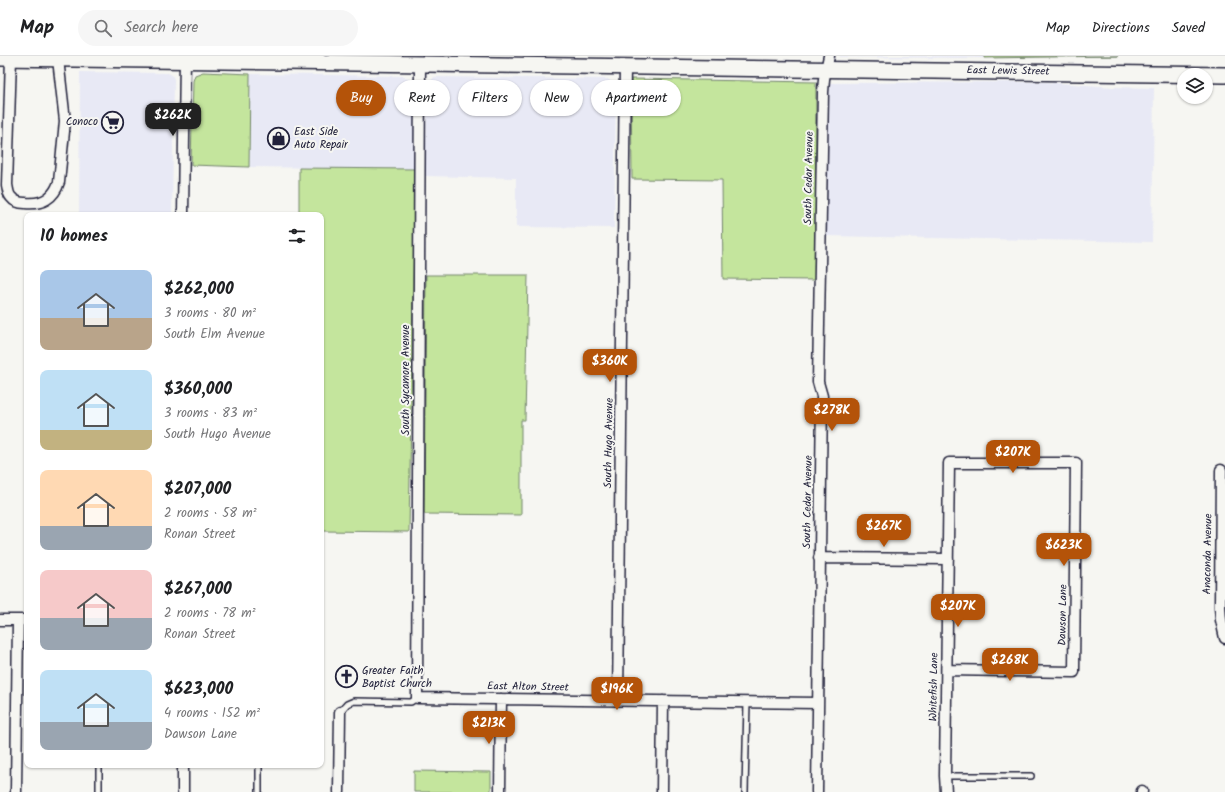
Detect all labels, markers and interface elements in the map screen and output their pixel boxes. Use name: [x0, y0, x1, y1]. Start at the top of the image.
search box: [78, 10, 358, 46]
text: Map: [20, 13, 54, 43]
text: Search here: [124, 16, 198, 40]
icon: search: [92, 17, 114, 39]
text: Map: [1045, 17, 1070, 39]
text: Directions: [1092, 17, 1150, 39]
text: Saved: [1172, 17, 1205, 39]
street label: East Lewis Street: [966, 61, 1050, 81]
map controls: [1177, 68, 1213, 104]
button: layers: [1177, 68, 1213, 104]
chip: Buy: [336, 80, 386, 116]
chip: Rent: [394, 80, 450, 116]
chip: Filters: [458, 80, 522, 116]
chip: New: [530, 80, 583, 116]
chip: Apartment: [591, 80, 681, 116]
pin: $262K: [145, 103, 201, 137]
text: $262K: [154, 105, 192, 126]
supermarket icon: Conoco: [100, 109, 126, 135]
place label: Conoco: [66, 113, 98, 131]
place label: East Side Auto Repair: [294, 123, 349, 154]
shop icon: East Side Auto Repair: [266, 125, 292, 151]
street label: South Cedar Avenue: [799, 131, 819, 225]
text: 10 homes: [40, 223, 108, 250]
icon: filters: [286, 225, 308, 247]
text: $262,000: [164, 276, 234, 303]
icon: home: [72, 286, 120, 334]
text: 3 rooms · 80 m²: [164, 303, 256, 324]
text: South Elm Avenue: [164, 324, 265, 345]
street label: South Sycamore Avenue: [397, 325, 415, 435]
pin: $360K: [582, 349, 638, 383]
text: $360K: [592, 351, 628, 372]
text: $360,000: [164, 376, 232, 403]
icon: home: [72, 386, 120, 434]
street label: South Hugo Avenue: [599, 398, 619, 488]
pin: $278K: [804, 398, 860, 432]
text: $278K: [814, 400, 850, 421]
text: 3 rooms · 83 m²: [164, 403, 257, 424]
text: South Hugo Avenue: [164, 424, 271, 445]
pin: $207K: [985, 440, 1041, 474]
text: $207K: [995, 442, 1031, 463]
street label: South Cedar Avenue: [798, 455, 818, 549]
text: $207,000: [164, 476, 231, 503]
icon: home: [72, 486, 120, 534]
text: 2 rooms · 58 m²: [164, 503, 257, 524]
street label: Anaconda Avenue: [1198, 513, 1218, 595]
pin: $267K: [856, 514, 912, 548]
text: $267K: [866, 516, 902, 537]
text: Ronan Street: [164, 524, 236, 545]
pin: $623K: [1036, 533, 1092, 567]
text: $623K: [1045, 535, 1083, 556]
text: $267,000: [164, 576, 232, 603]
street label: Dawson Lane: [1053, 584, 1073, 646]
icon: home: [72, 586, 120, 634]
pin: $207K: [930, 594, 986, 628]
text: $207K: [940, 596, 976, 617]
text: 2 rooms · 78 m²: [164, 603, 256, 624]
text: Ronan Street: [164, 624, 236, 645]
pin: $268K: [982, 648, 1038, 682]
text: $268K: [991, 650, 1029, 671]
street label: Whitefish Lane: [924, 652, 944, 722]
place label: Greater Faith Baptist Church: [362, 662, 432, 693]
church icon: Greater Faith Baptist Church: [333, 664, 359, 690]
text: $623,000: [164, 676, 233, 703]
street label: East Alton Street: [487, 677, 570, 697]
pin: $196K: [589, 677, 645, 711]
text: $196K: [600, 679, 634, 700]
icon: home: [72, 686, 120, 734]
text: 4 rooms · 152 m²: [164, 703, 260, 724]
pin: $213K: [461, 711, 517, 745]
text: $213K: [472, 713, 506, 734]
text: Dawson Lane: [164, 724, 237, 745]

